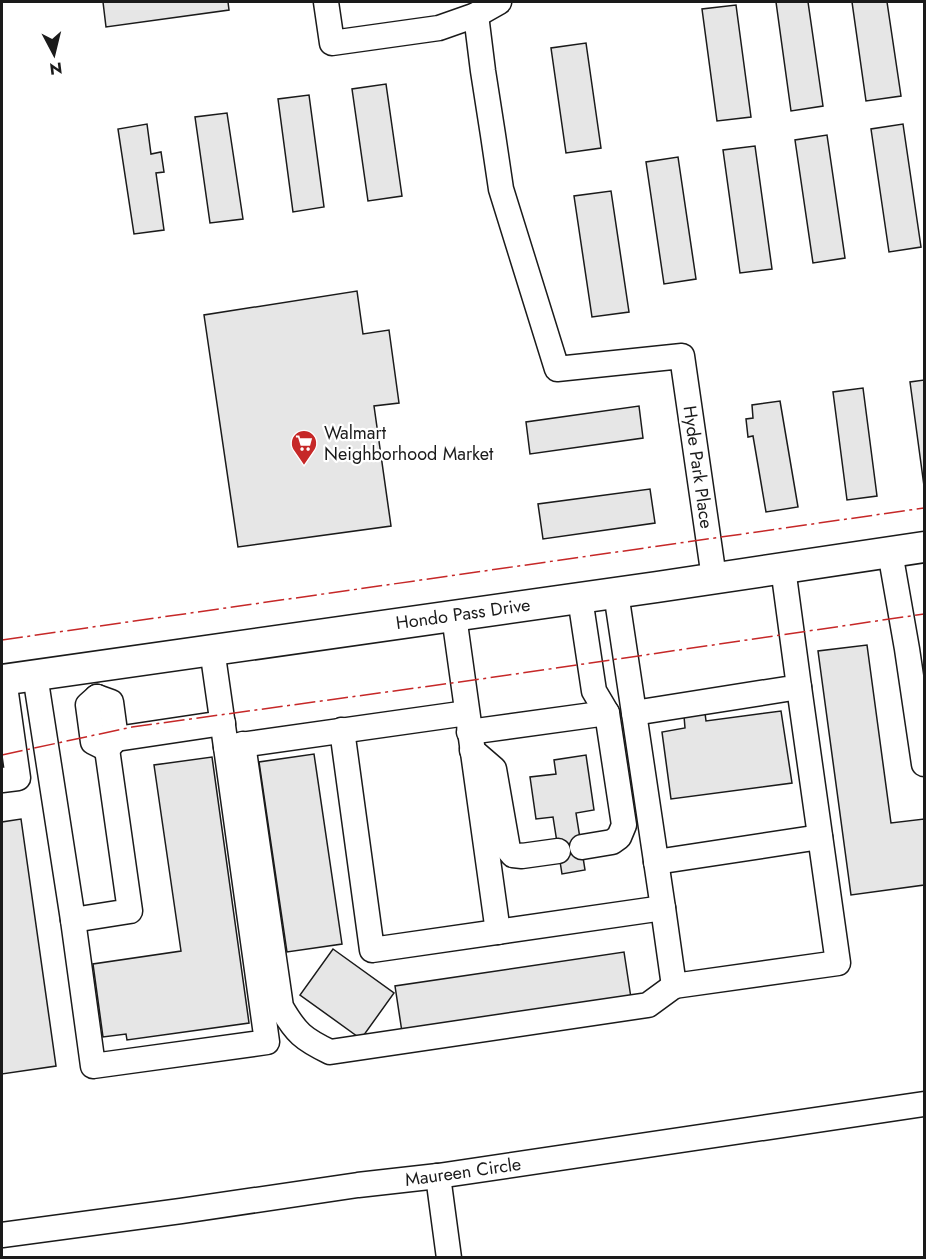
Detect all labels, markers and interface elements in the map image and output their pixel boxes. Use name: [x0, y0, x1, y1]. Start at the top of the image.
north arrow: [24, 24, 84, 84]
text: N: [48, 56, 63, 81]
street label: Hyde Park Place: [677, 404, 719, 530]
place label: Walmart Neighborhood Market: [324, 420, 494, 467]
supermarket icon: Walmart Neighborhood Market: [289, 428, 319, 466]
street label: Hondo Pass Drive: [394, 592, 532, 636]
street label: Maureen Circle: [403, 1151, 523, 1193]

